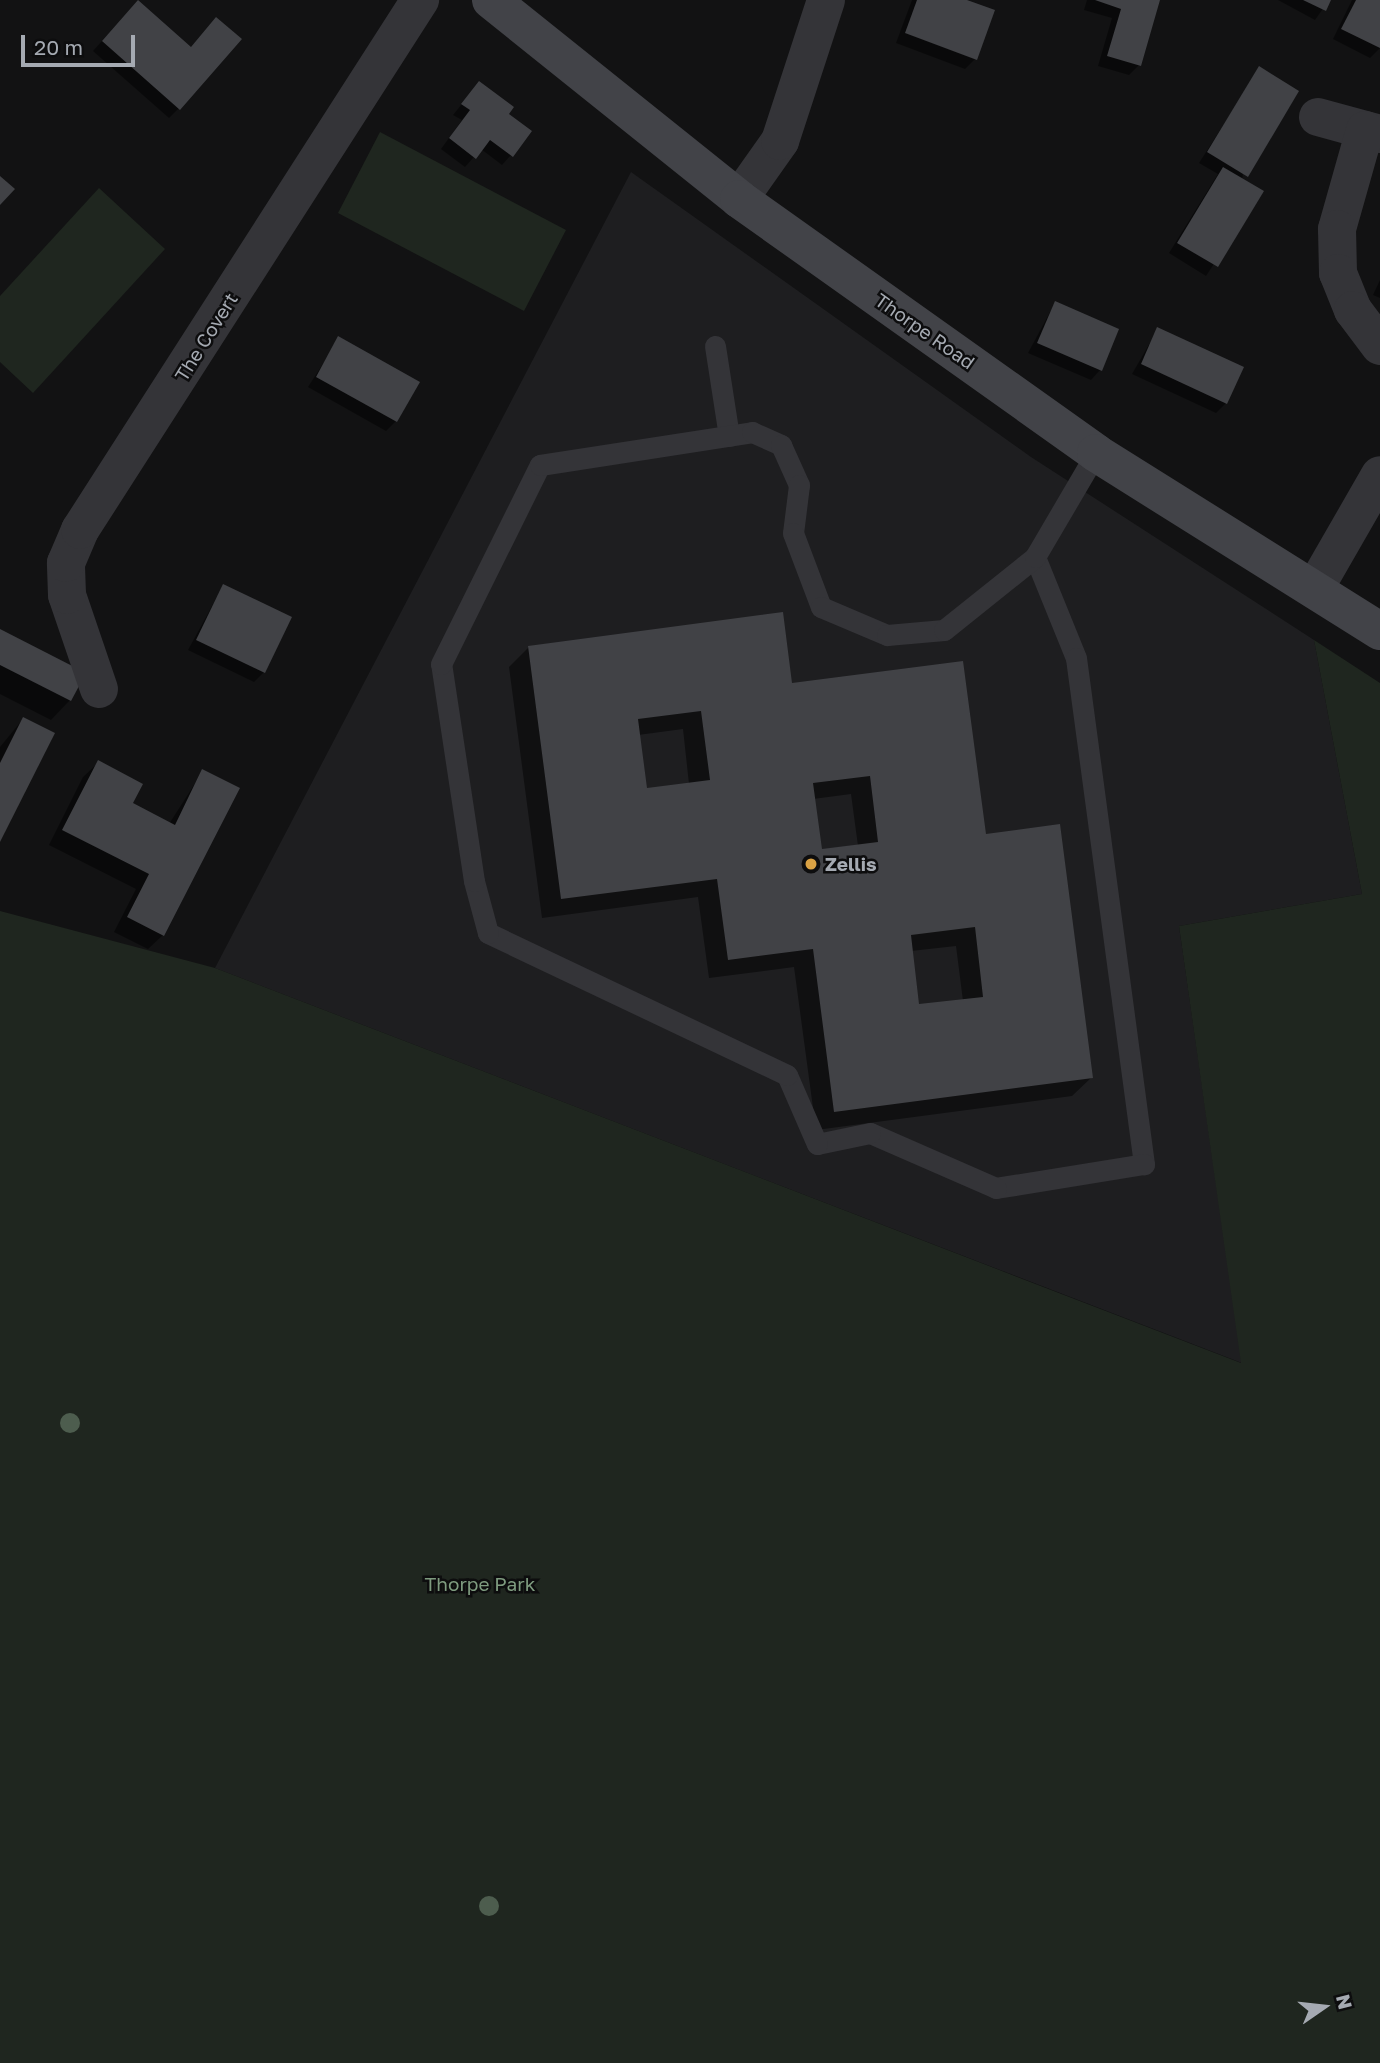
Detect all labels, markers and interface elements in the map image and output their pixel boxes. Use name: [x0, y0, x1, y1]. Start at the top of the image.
scale bar: [24, 21, 138, 65]
text: 20 m: [34, 34, 83, 60]
street label: Thorpe Road: [871, 288, 979, 374]
street label: The Covert: [170, 289, 242, 385]
place label: Zellis: [825, 853, 877, 875]
marker: Zellis: [803, 856, 819, 872]
park label: Thorpe Park: [425, 1573, 535, 1595]
north arrow: [1289, 1972, 1359, 2042]
text: N: [1332, 1992, 1358, 2012]

